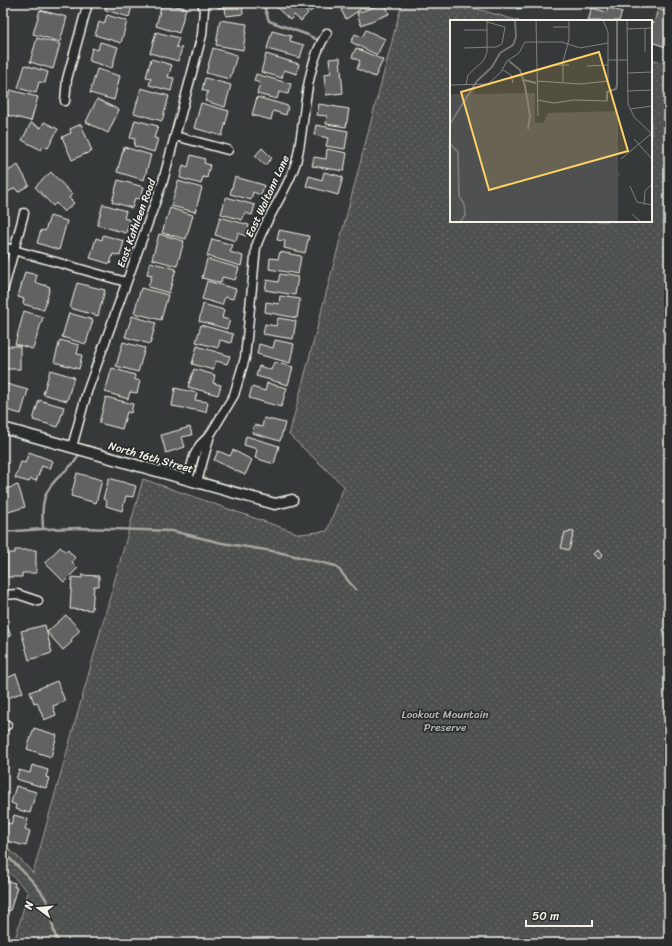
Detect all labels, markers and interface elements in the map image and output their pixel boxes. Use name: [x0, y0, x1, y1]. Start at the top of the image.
inset map: [450, 20, 652, 222]
street label: East Waltann Lane: [240, 152, 295, 240]
street label: East Kathleen Road: [112, 175, 162, 270]
street label: North 16th Street: [106, 436, 196, 479]
park label: Lookout Mountain Preserve: [402, 705, 488, 737]
north arrow: [18, 888, 58, 928]
text: N: [18, 899, 39, 913]
scale bar: [526, 902, 592, 928]
text: 50 m: [532, 905, 559, 927]

